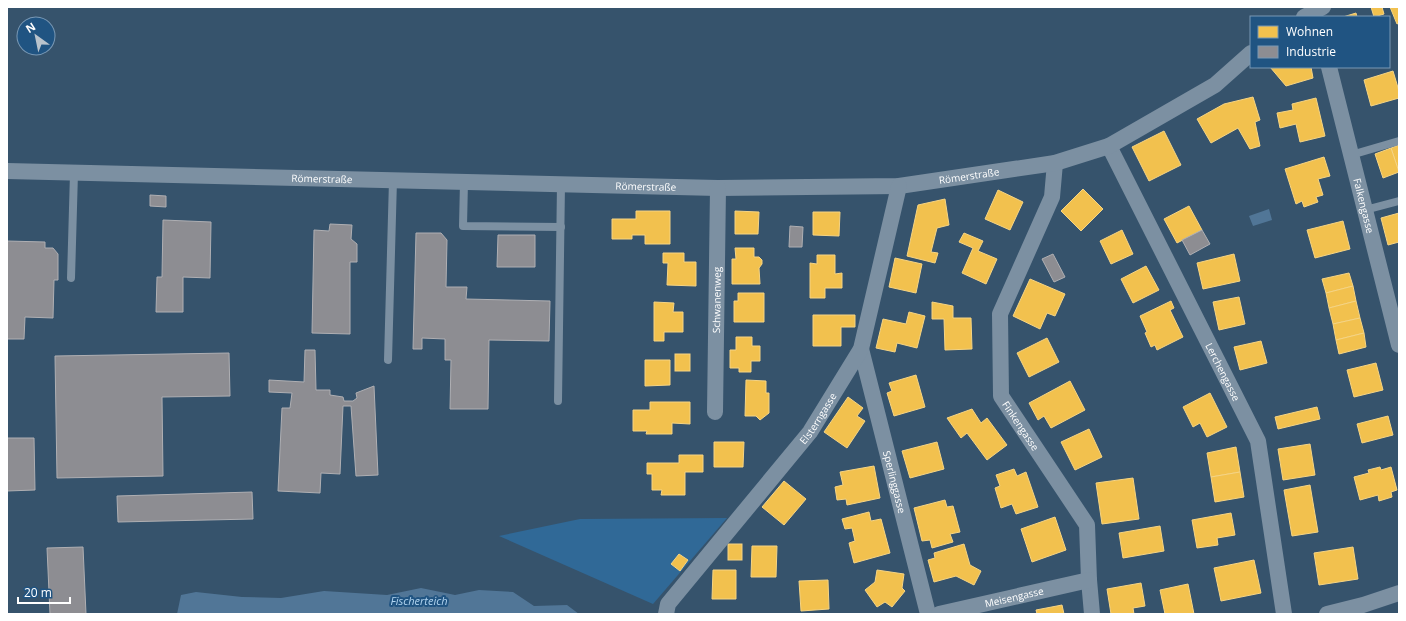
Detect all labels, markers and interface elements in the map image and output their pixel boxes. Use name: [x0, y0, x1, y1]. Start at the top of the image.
north arrow: [16, 16, 56, 56]
legend: [1250, 16, 1390, 68]
text: N: [22, 18, 38, 36]
text: Wohnen: [1286, 23, 1333, 40]
text: Industrie: [1286, 43, 1336, 60]
street label: Römerstraße: [938, 164, 1001, 187]
street label: Römerstraße: [291, 171, 353, 186]
street label: Falkengasse: [1350, 177, 1378, 235]
street label: Römerstraße: [615, 179, 677, 194]
street label: Schwanenweg: [709, 266, 724, 333]
street label: Lerchengasse: [1202, 340, 1244, 404]
street label: Elsterngasse: [796, 390, 840, 447]
street label: Finkengasse: [999, 398, 1043, 454]
street label: Sperlinggasse: [880, 449, 909, 515]
scale bar: [18, 579, 70, 605]
street label: Meisengasse: [983, 583, 1045, 610]
text: 20 m: [24, 584, 52, 601]
water label: Fischerteich: [390, 593, 448, 608]

